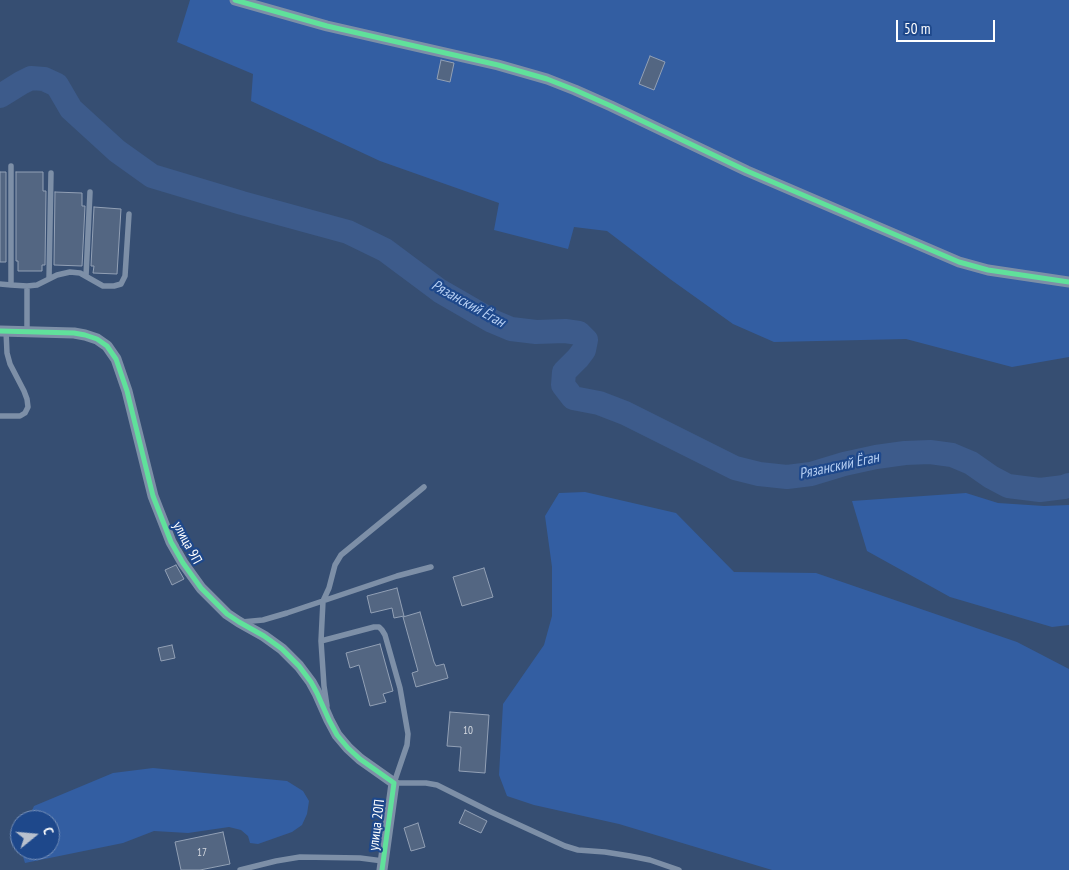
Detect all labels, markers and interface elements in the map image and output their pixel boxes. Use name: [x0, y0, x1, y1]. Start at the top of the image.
scale bar: [899, 10, 998, 42]
text: 50 m: [904, 19, 930, 38]
water label: Рязанский Ёган: [428, 276, 508, 332]
water label: Рязанский Ёган: [797, 449, 881, 483]
street label: улица 9П: [169, 519, 205, 567]
house number: 10: [463, 724, 473, 738]
street label: улица 20П: [366, 798, 388, 852]
north arrow: [10, 810, 60, 860]
text: С: [39, 825, 58, 837]
house number: 17: [197, 846, 207, 860]

